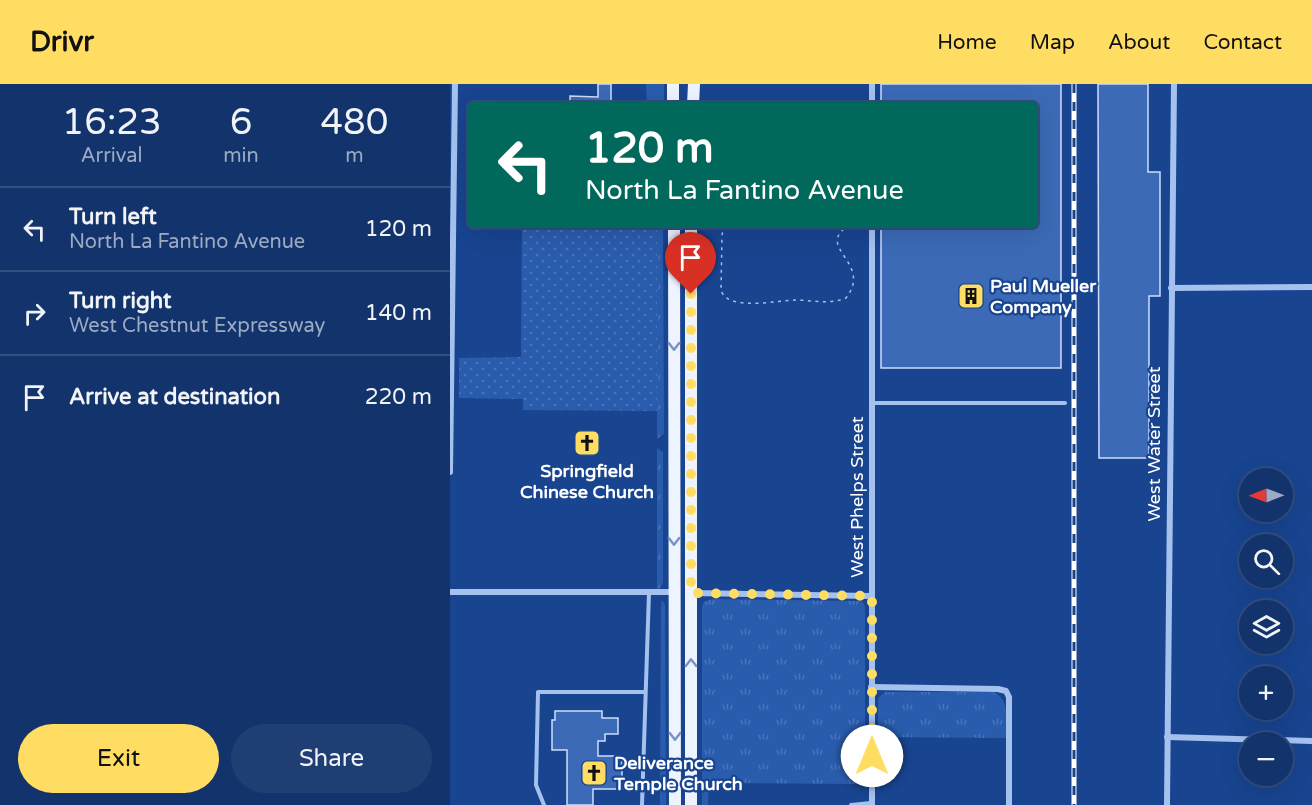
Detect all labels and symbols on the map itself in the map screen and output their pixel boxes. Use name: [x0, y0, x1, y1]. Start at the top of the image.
pin: [665, 232, 716, 294]
place label: Paul Mueller Company: [990, 275, 1097, 318]
building icon: Paul Mueller Company: [956, 281, 986, 311]
one-way arrow: [668, 342, 680, 351]
street label: West Water Street: [1143, 366, 1165, 522]
street label: West Phelps Street: [846, 416, 868, 578]
church icon: Springfield Chinese Church: [572, 428, 602, 458]
place label: Springfield Chinese Church: [520, 460, 654, 503]
north arrow: [1239, 468, 1293, 522]
one-way arrow: [668, 537, 680, 546]
one-way arrow: [685, 658, 697, 667]
position arrow: [840, 724, 904, 788]
one-way arrow: [669, 732, 681, 741]
place label: Deliverance Temple Church: [613, 752, 743, 795]
church icon: Deliverance Temple Church: [579, 758, 609, 788]

